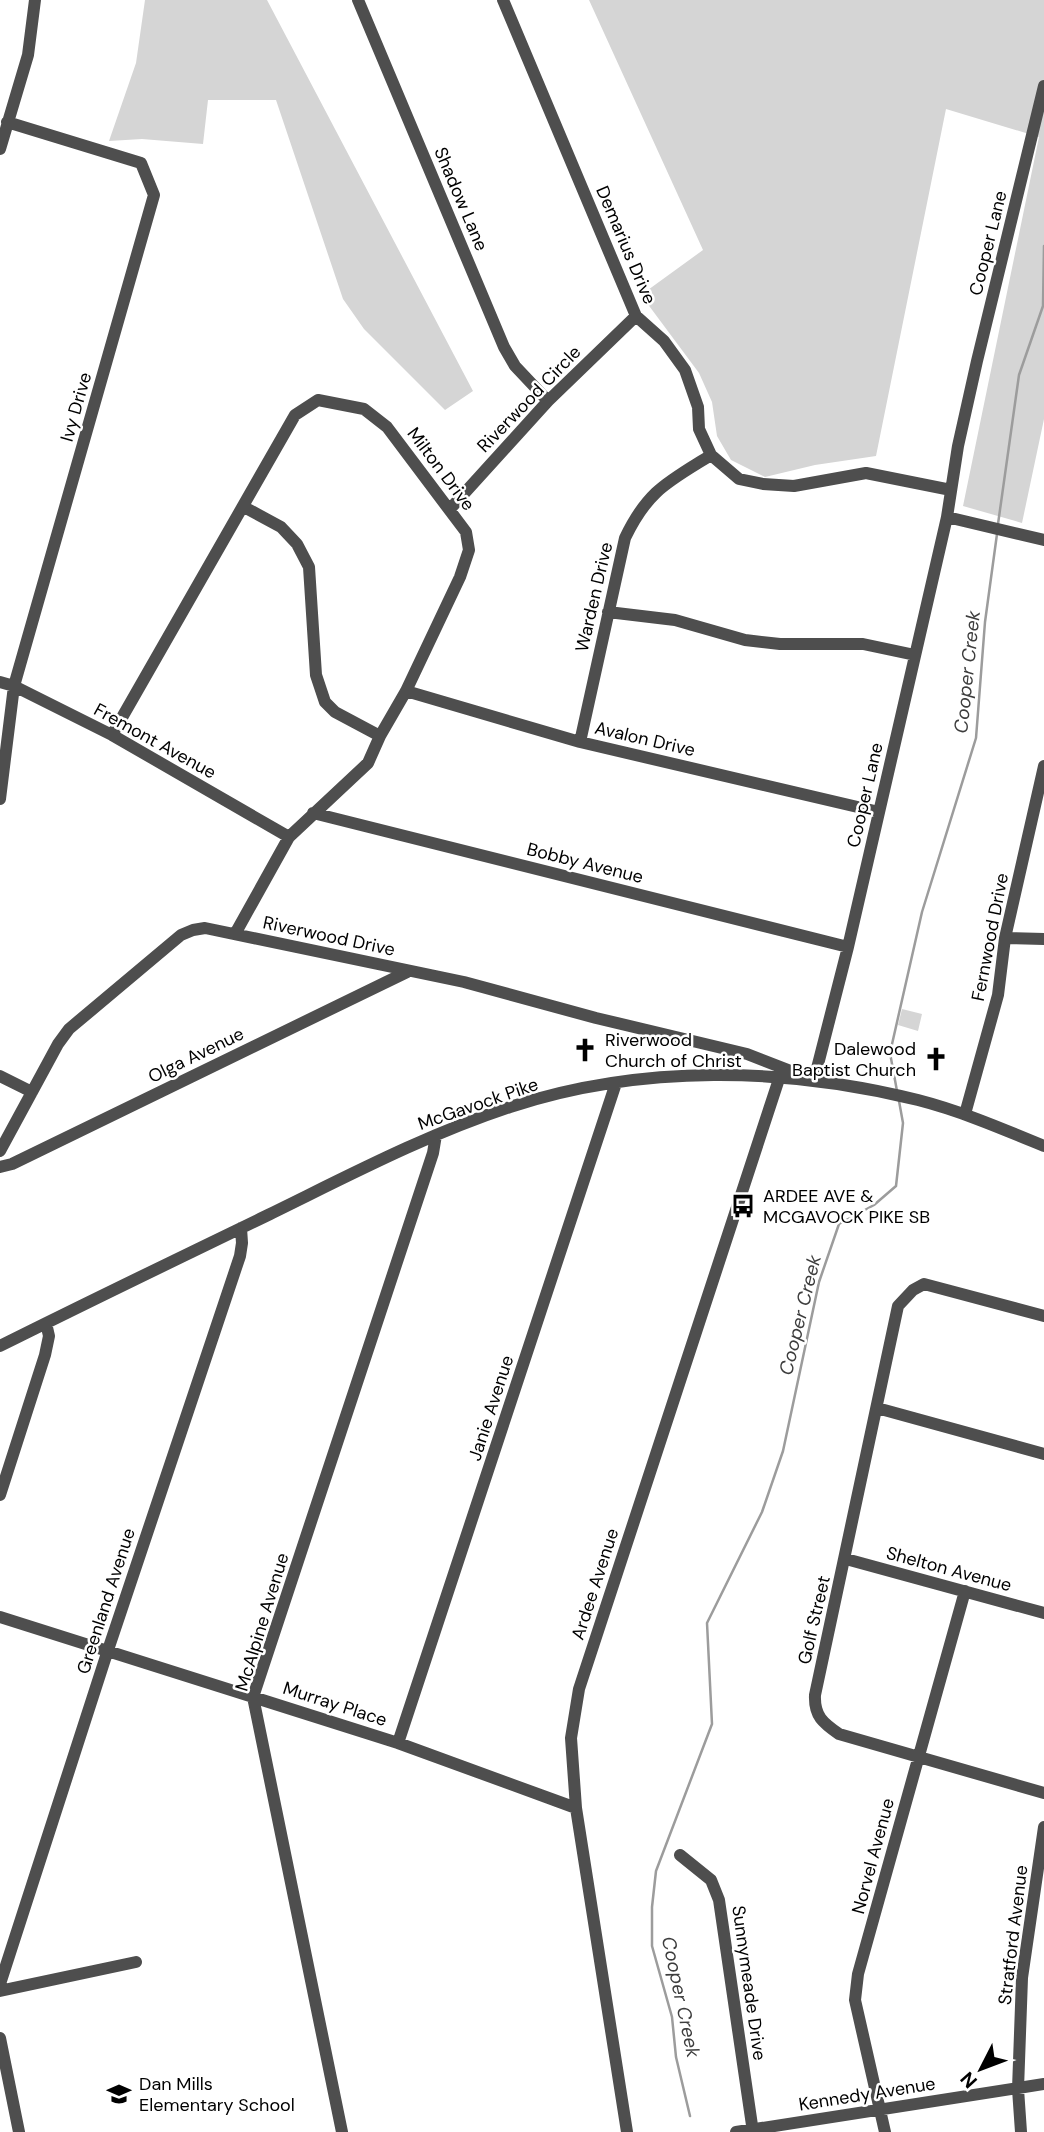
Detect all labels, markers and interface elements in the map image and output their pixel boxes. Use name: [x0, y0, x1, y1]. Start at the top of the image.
street label: Shadow Lane: [428, 143, 494, 255]
street label: Demarius Drive: [590, 182, 662, 308]
street label: Cooper Lane: [963, 188, 1013, 298]
street label: Riverwood Circle: [472, 340, 586, 458]
street label: Ivy Drive: [55, 370, 97, 444]
street label: Milton Drive: [402, 422, 480, 516]
street label: Warden Drive: [570, 540, 618, 654]
water label: Cooper Creek: [948, 609, 986, 735]
street label: Fremont Avenue: [90, 697, 220, 785]
street label: Avalon Drive: [592, 716, 698, 762]
street label: Cooper Lane: [841, 740, 889, 850]
street label: Bobby Avenue: [524, 837, 646, 889]
street label: Fernwood Drive: [966, 871, 1014, 1003]
street label: Riverwood Drive: [261, 910, 397, 962]
street label: Olga Avenue: [144, 1021, 248, 1089]
place label: Riverwood Church of Christ: [605, 1028, 742, 1073]
church icon: Riverwood Church of Christ: [571, 1036, 599, 1064]
place label: Dalewood Baptist Church: [792, 1037, 916, 1082]
church icon: Dalewood Baptist Church: [922, 1045, 950, 1073]
street label: McGavock Pike: [415, 1072, 541, 1136]
place label: ARDEE AVE & MCGAVOCK PIKE SB: [763, 1184, 930, 1229]
bus stop icon: ARDEE AVE & MCGAVOCK PIKE SB: [729, 1192, 757, 1220]
water label: Cooper Creek: [773, 1252, 827, 1378]
street label: Janie Avenue: [463, 1352, 519, 1464]
street label: Greenland Avenue: [71, 1525, 141, 1677]
street label: Ardee Avenue: [566, 1525, 624, 1643]
street label: Shelton Avenue: [884, 1541, 1014, 1597]
street label: McAlpine Avenue: [230, 1550, 294, 1694]
street label: Golf Street: [792, 1573, 836, 1667]
street label: Murray Place: [280, 1676, 390, 1732]
street label: Norvel Avenue: [846, 1795, 900, 1917]
street label: Stratford Avenue: [993, 1864, 1033, 2006]
street label: Sunnymeade Drive: [726, 1904, 772, 2062]
water label: Cooper Creek: [656, 1934, 706, 2060]
north arrow: [946, 2034, 1016, 2104]
text: N: [955, 2067, 983, 2094]
street label: Kennedy Avenue: [797, 2071, 937, 2117]
place label: Dan Mills Elementary School: [139, 2072, 295, 2117]
school or university icon: Dan Mills Elementary School: [105, 2080, 133, 2108]

